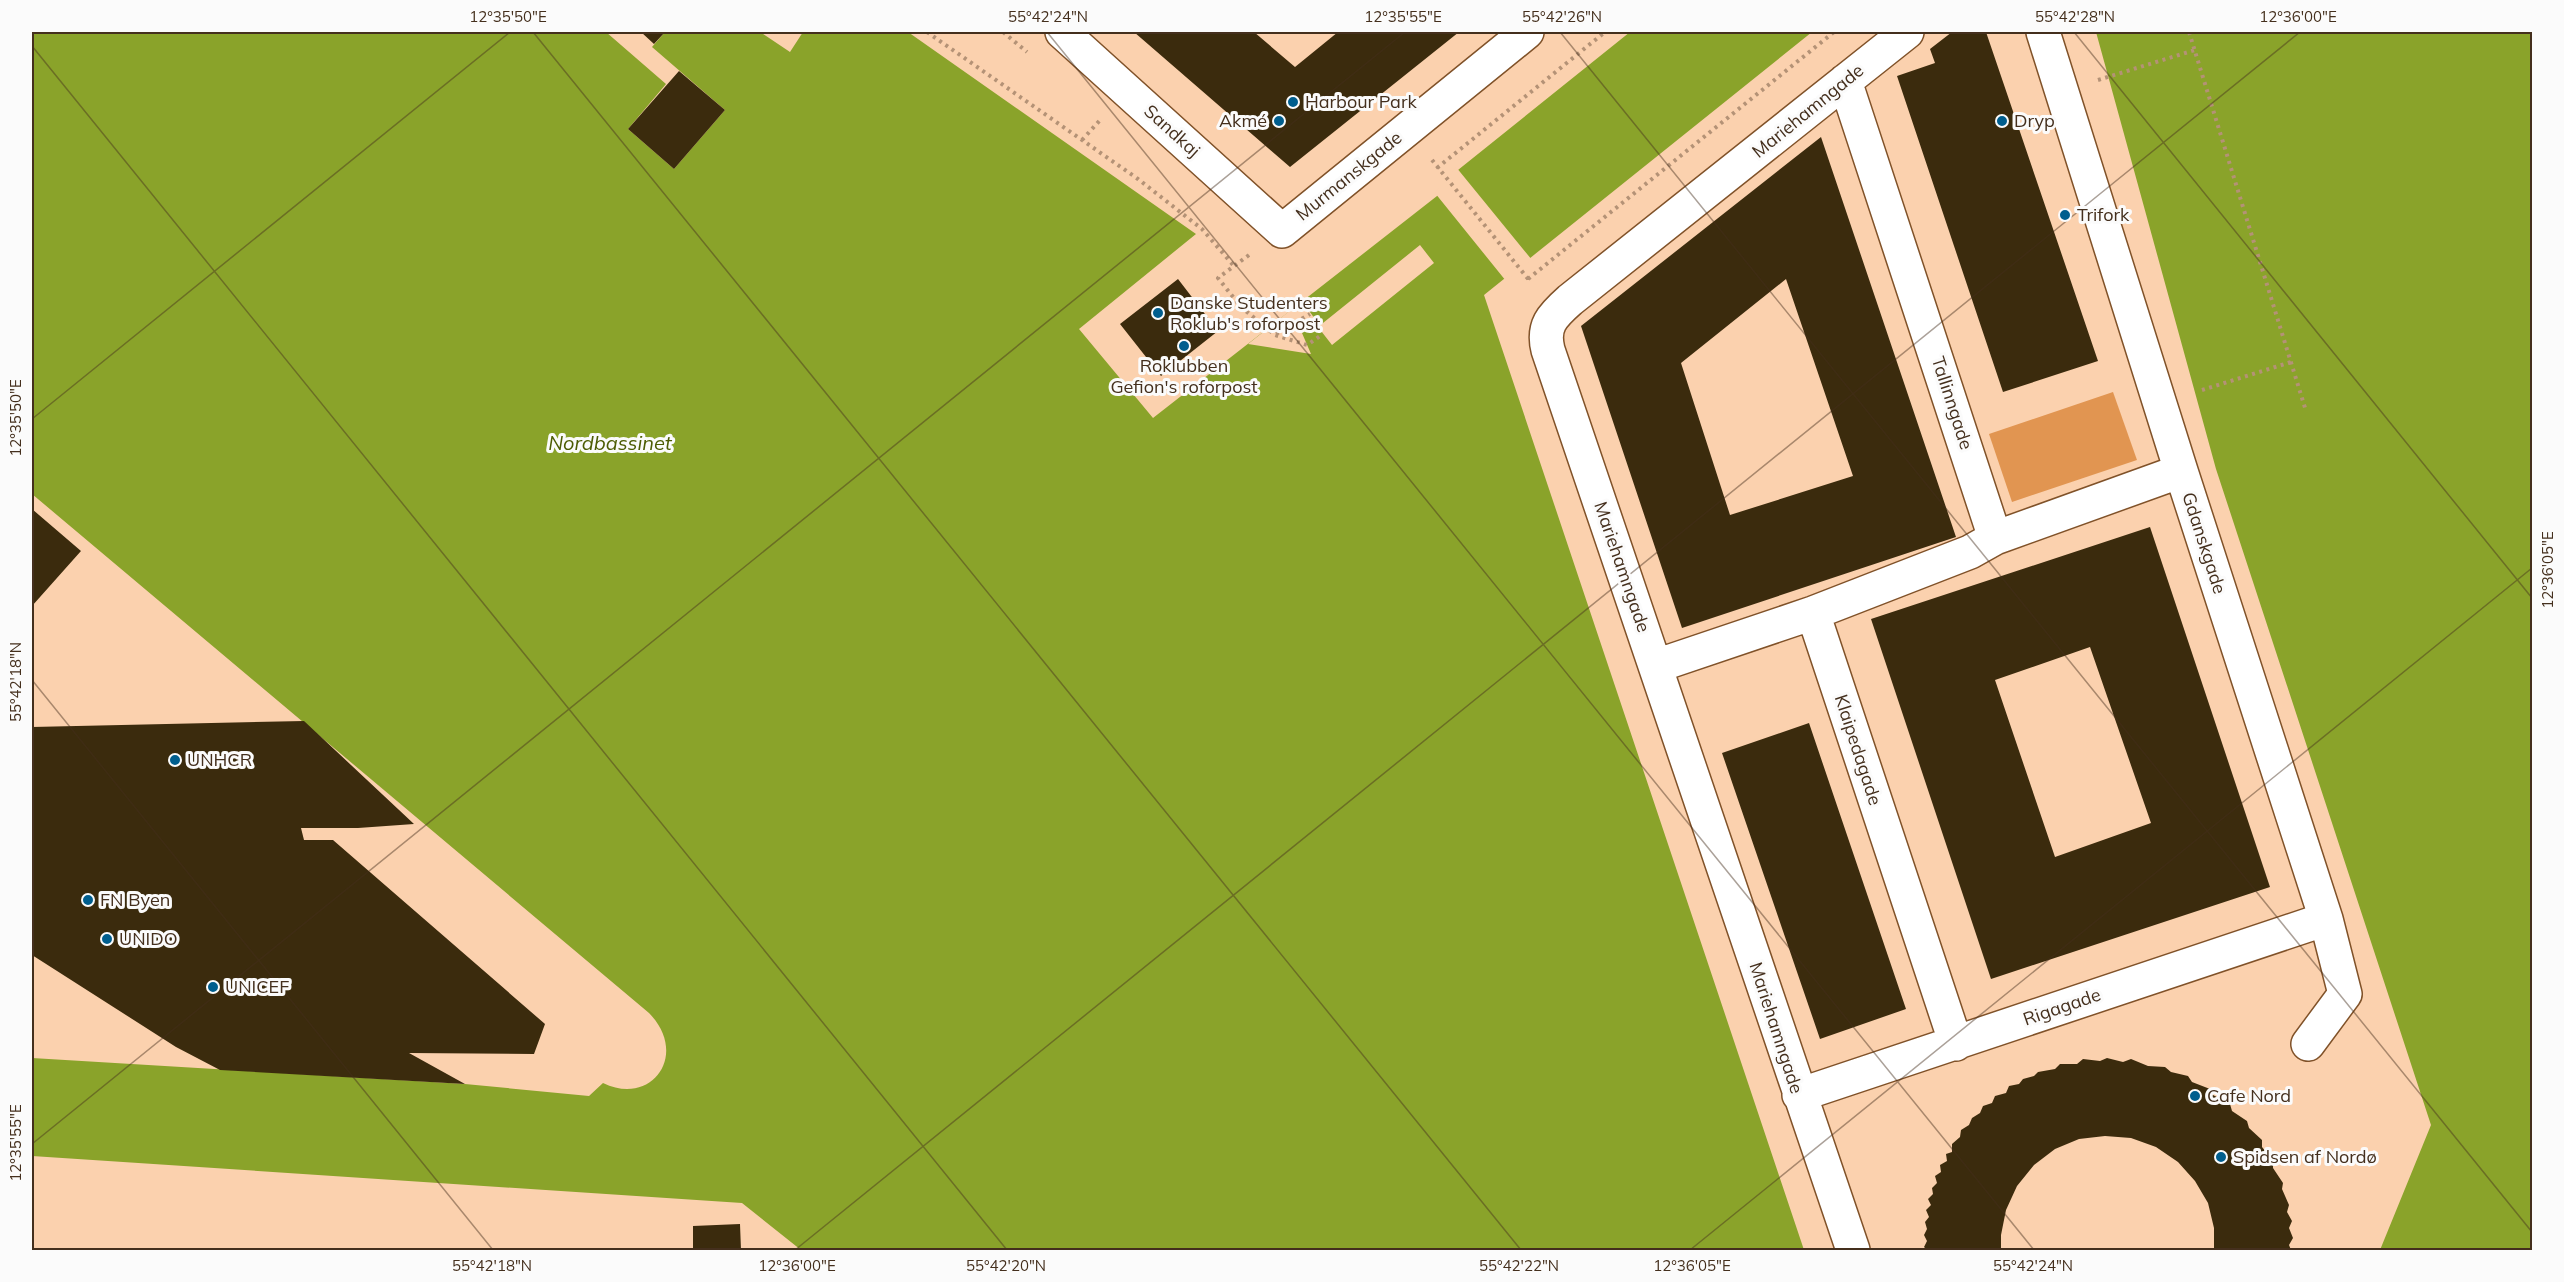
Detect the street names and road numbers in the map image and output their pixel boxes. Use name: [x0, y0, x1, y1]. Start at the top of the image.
street label: Mariehamngade: [1747, 59, 1868, 163]
street label: Sandkaj: [1140, 99, 1205, 162]
street label: Murmanskgade: [1291, 126, 1406, 225]
street label: Tallinngade: [1927, 353, 1978, 452]
street label: Gdanskgade: [2177, 489, 2232, 597]
street label: Mariehamngade: [1589, 498, 1656, 635]
street label: Klaipedagade: [1830, 692, 1887, 808]
street label: Mariehamngade: [1744, 959, 1809, 1096]
street label: Rigagade: [2020, 983, 2104, 1031]

